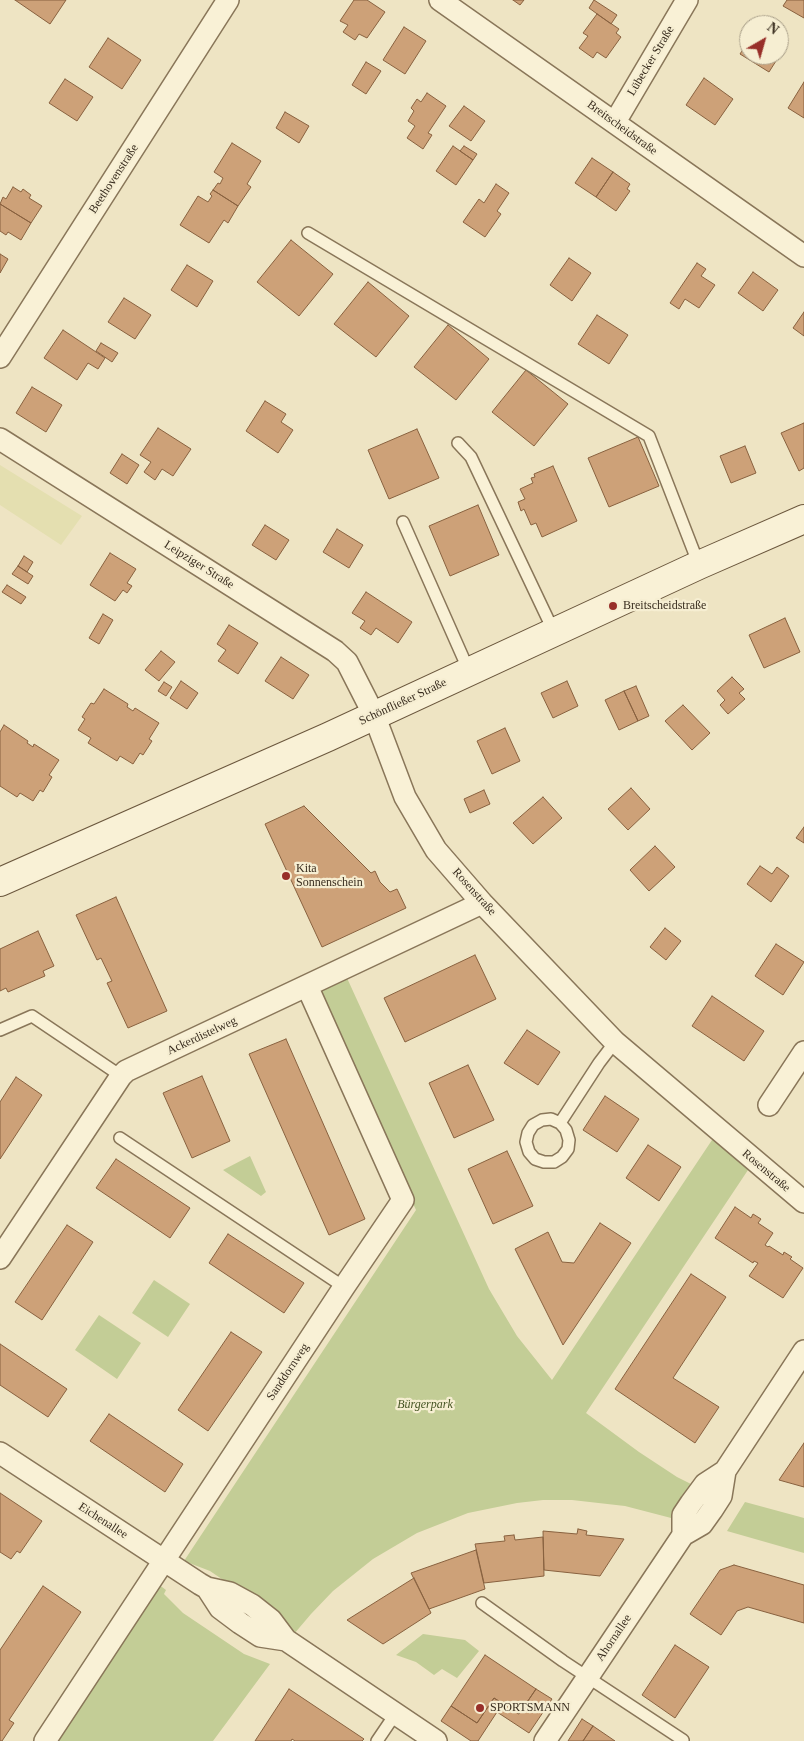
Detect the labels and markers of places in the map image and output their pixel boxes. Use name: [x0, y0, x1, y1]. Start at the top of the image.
place label: Breitscheidstraße: [623, 599, 706, 613]
marker: Breitscheidstraße: [607, 600, 619, 612]
place label: Kita Sonnenschein: [296, 862, 363, 890]
marker: Kita Sonnenschein: [280, 870, 292, 882]
place label: SPORTSMANN: [490, 1701, 570, 1715]
marker: SPORTSMANN: [474, 1702, 486, 1714]

